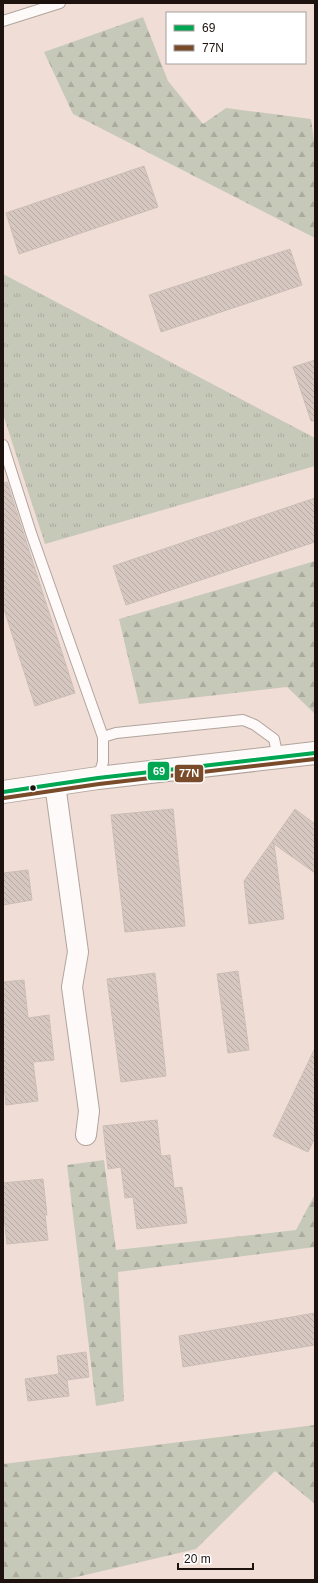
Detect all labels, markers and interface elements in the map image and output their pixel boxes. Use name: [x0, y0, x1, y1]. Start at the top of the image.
legend: [166, 12, 306, 64]
text: 69: [202, 21, 216, 35]
text: 77N: [202, 41, 224, 55]
line badge: 69: [147, 761, 170, 781]
line badge: 77N: [174, 764, 204, 783]
text: 69: [153, 765, 165, 777]
text: 77N: [179, 767, 199, 779]
unlabelled marker: [28, 783, 38, 793]
scale bar: [178, 1545, 253, 1571]
text: 20 m: [184, 1552, 211, 1566]

